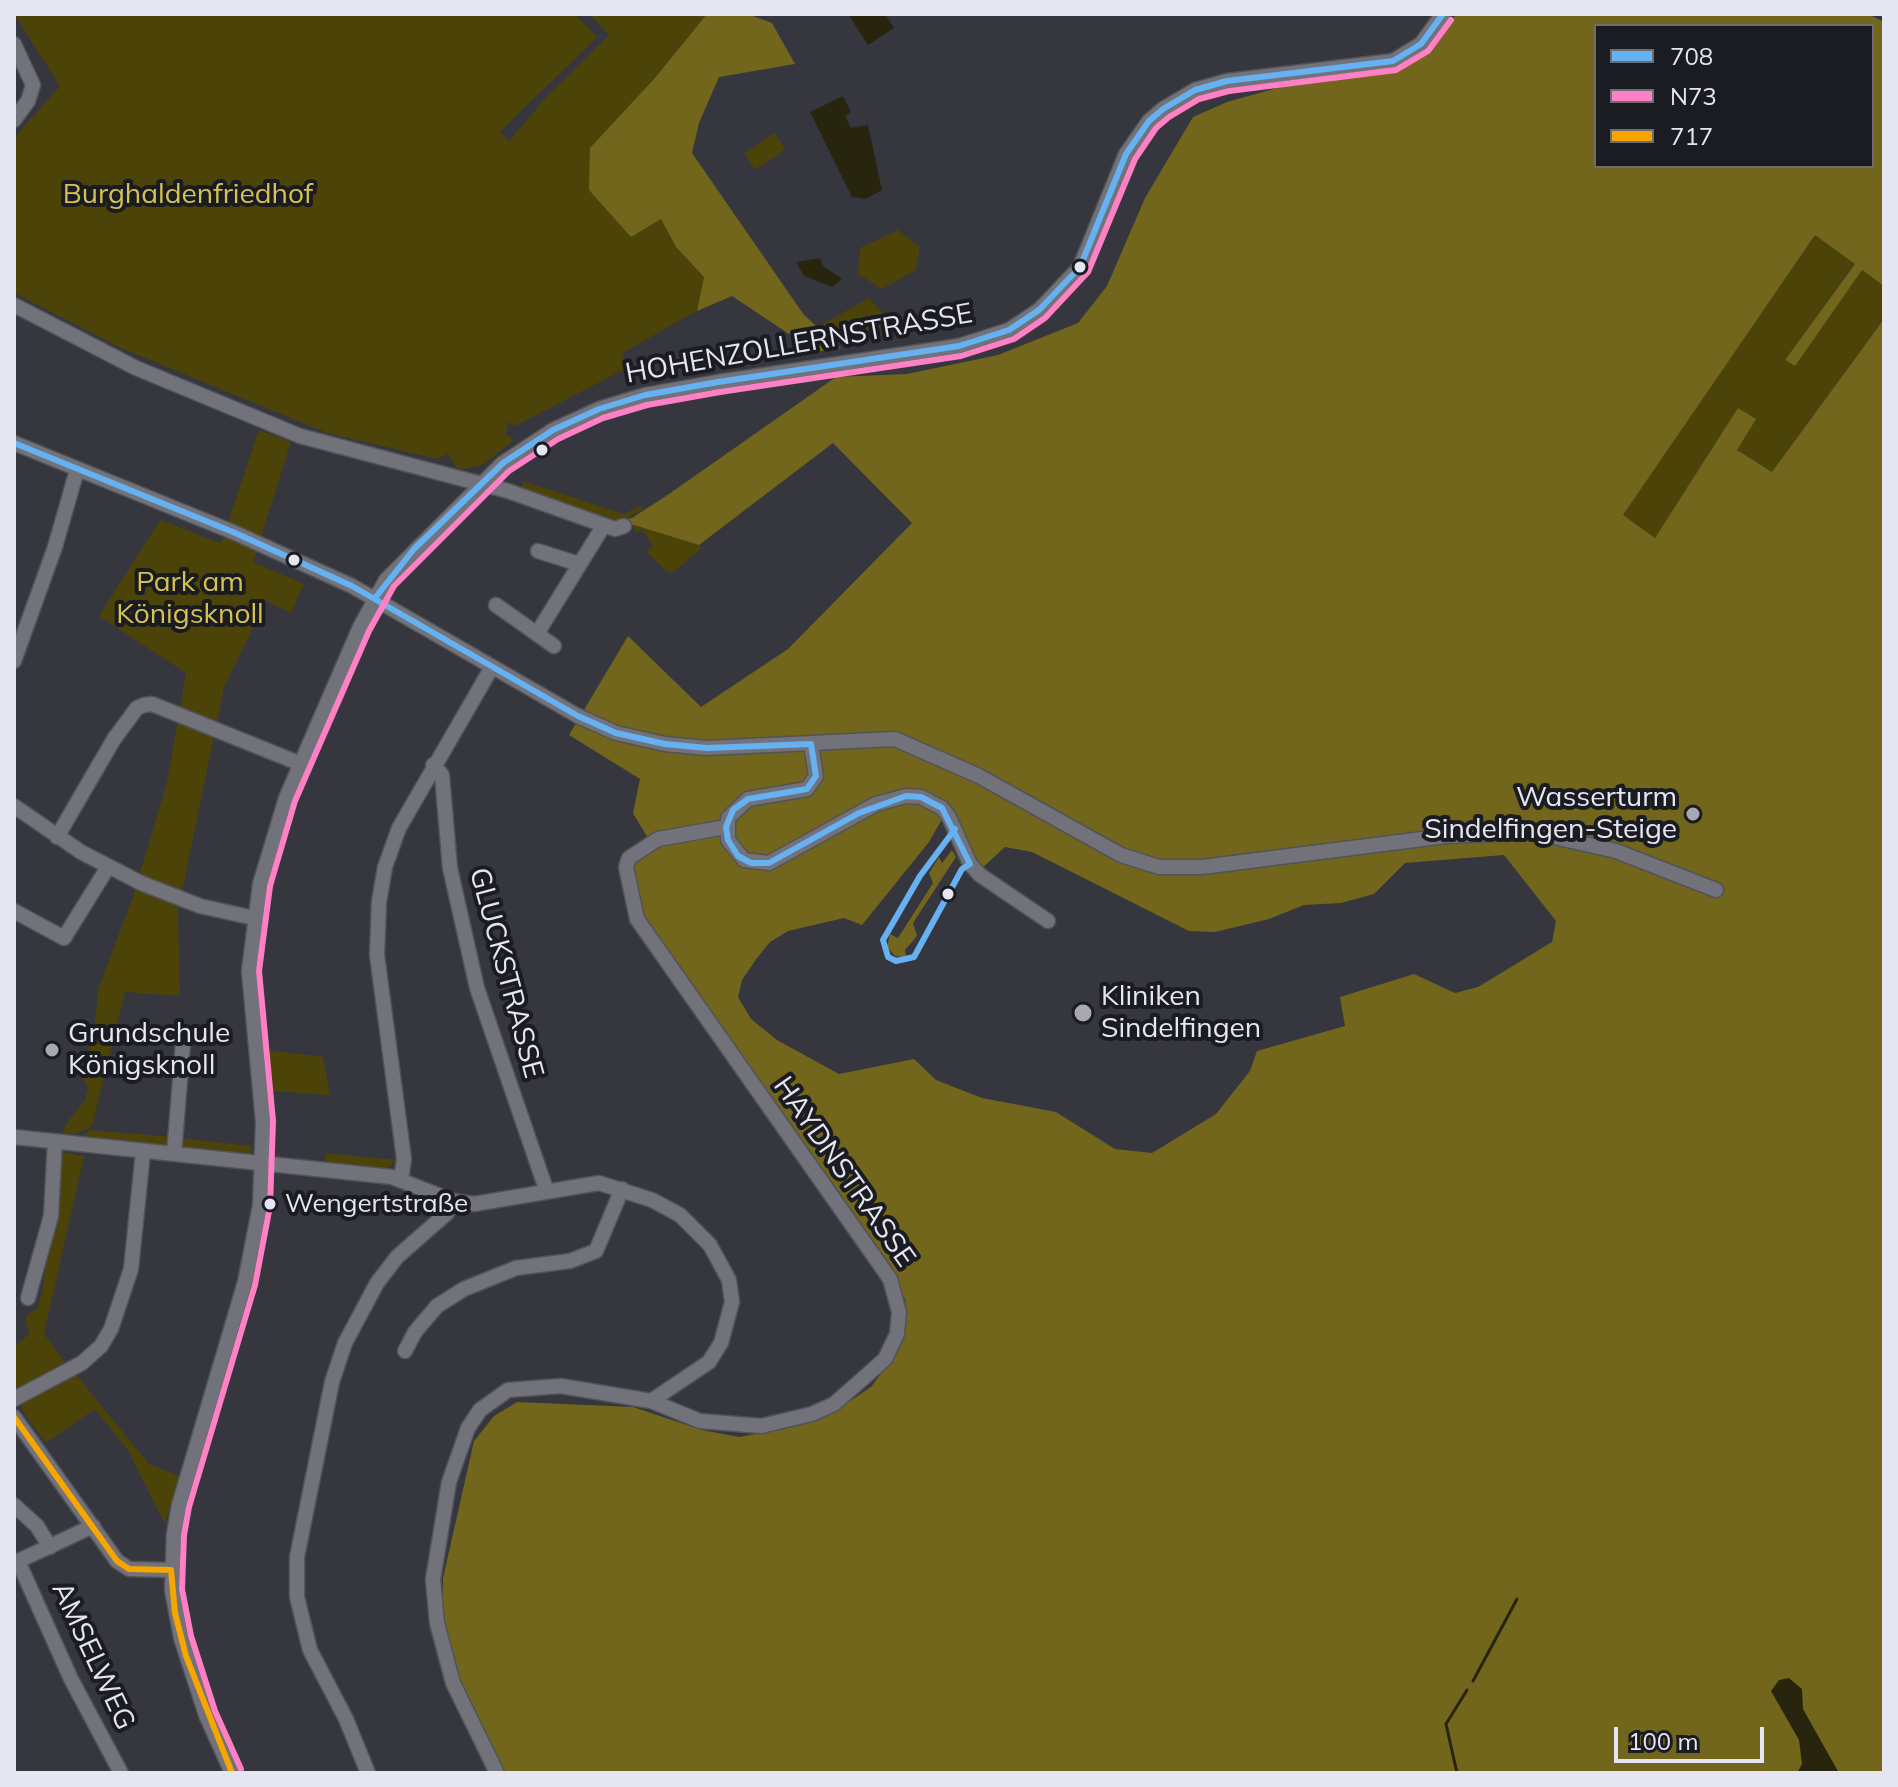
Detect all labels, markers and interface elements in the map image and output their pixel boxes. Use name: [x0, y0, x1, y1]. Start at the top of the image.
legend: [1594, 24, 1874, 168]
text: 708: [1670, 41, 1713, 71]
text: N73: [1670, 81, 1717, 111]
text: 717: [1670, 121, 1713, 151]
park label: Burghaldenfriedhof: [63, 178, 313, 212]
unlabelled marker: [1072, 259, 1088, 275]
street label: HOHENZOLLERNSTRASSE: [623, 297, 975, 391]
unlabelled marker: [534, 442, 550, 458]
unlabelled marker: [286, 552, 302, 568]
park label: Park am Königsknoll: [116, 566, 264, 632]
place label: Wasserturm Sindelfingen-Steige: [1424, 781, 1677, 847]
marker: Wasserturm Sindelfingen-Steige: [1684, 805, 1702, 823]
street label: GLUCKSTRASSE: [462, 864, 550, 1082]
unlabelled marker: [940, 886, 956, 902]
place label: Kliniken Sindelfingen: [1101, 980, 1261, 1046]
marker: Kliniken Sindelfingen: [1072, 1002, 1094, 1024]
place label: Grundschule Königsknoll: [68, 1017, 230, 1083]
marker: Grundschule Königsknoll: [43, 1041, 61, 1059]
street label: HAYDNSTRASSE: [766, 1071, 922, 1273]
place label: Wengertstraße: [285, 1188, 468, 1220]
marker: Wengertstraße: [262, 1196, 278, 1212]
street label: AMSELWEG: [44, 1577, 142, 1735]
scale bar: [1618, 1711, 1768, 1761]
text: 100 m: [1628, 1726, 1699, 1756]

